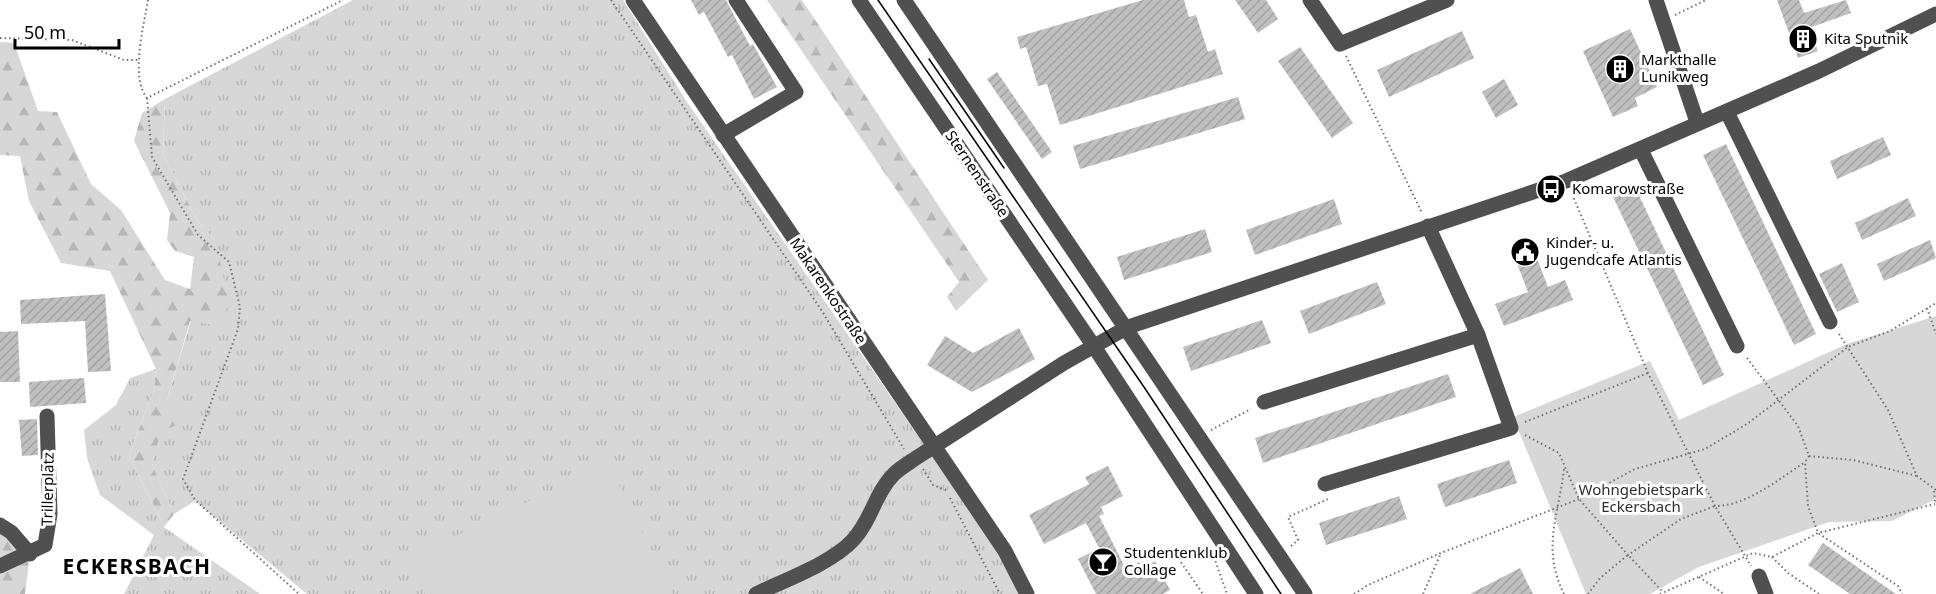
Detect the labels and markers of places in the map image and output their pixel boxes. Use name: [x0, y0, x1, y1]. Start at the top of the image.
building icon: Kita Sputnik: [1787, 23, 1819, 55]
place label: Kita Sputnik: [1824, 28, 1908, 48]
place label: Markthalle Lunikweg: [1641, 49, 1717, 86]
building icon: Markthalle Lunikweg: [1604, 53, 1636, 85]
bus stop icon: Komarowstraße: [1535, 173, 1567, 205]
place label: Komarowstraße: [1572, 178, 1684, 198]
place label: Kinder- u. Jugendcafe Atlantis: [1544, 232, 1682, 269]
public building icon: Kinder- u. Jugendcafe Atlantis: [1509, 236, 1541, 268]
place label: Studentenklub Collage: [1124, 542, 1227, 579]
bar icon: Studentenklub Collage: [1087, 546, 1119, 578]

